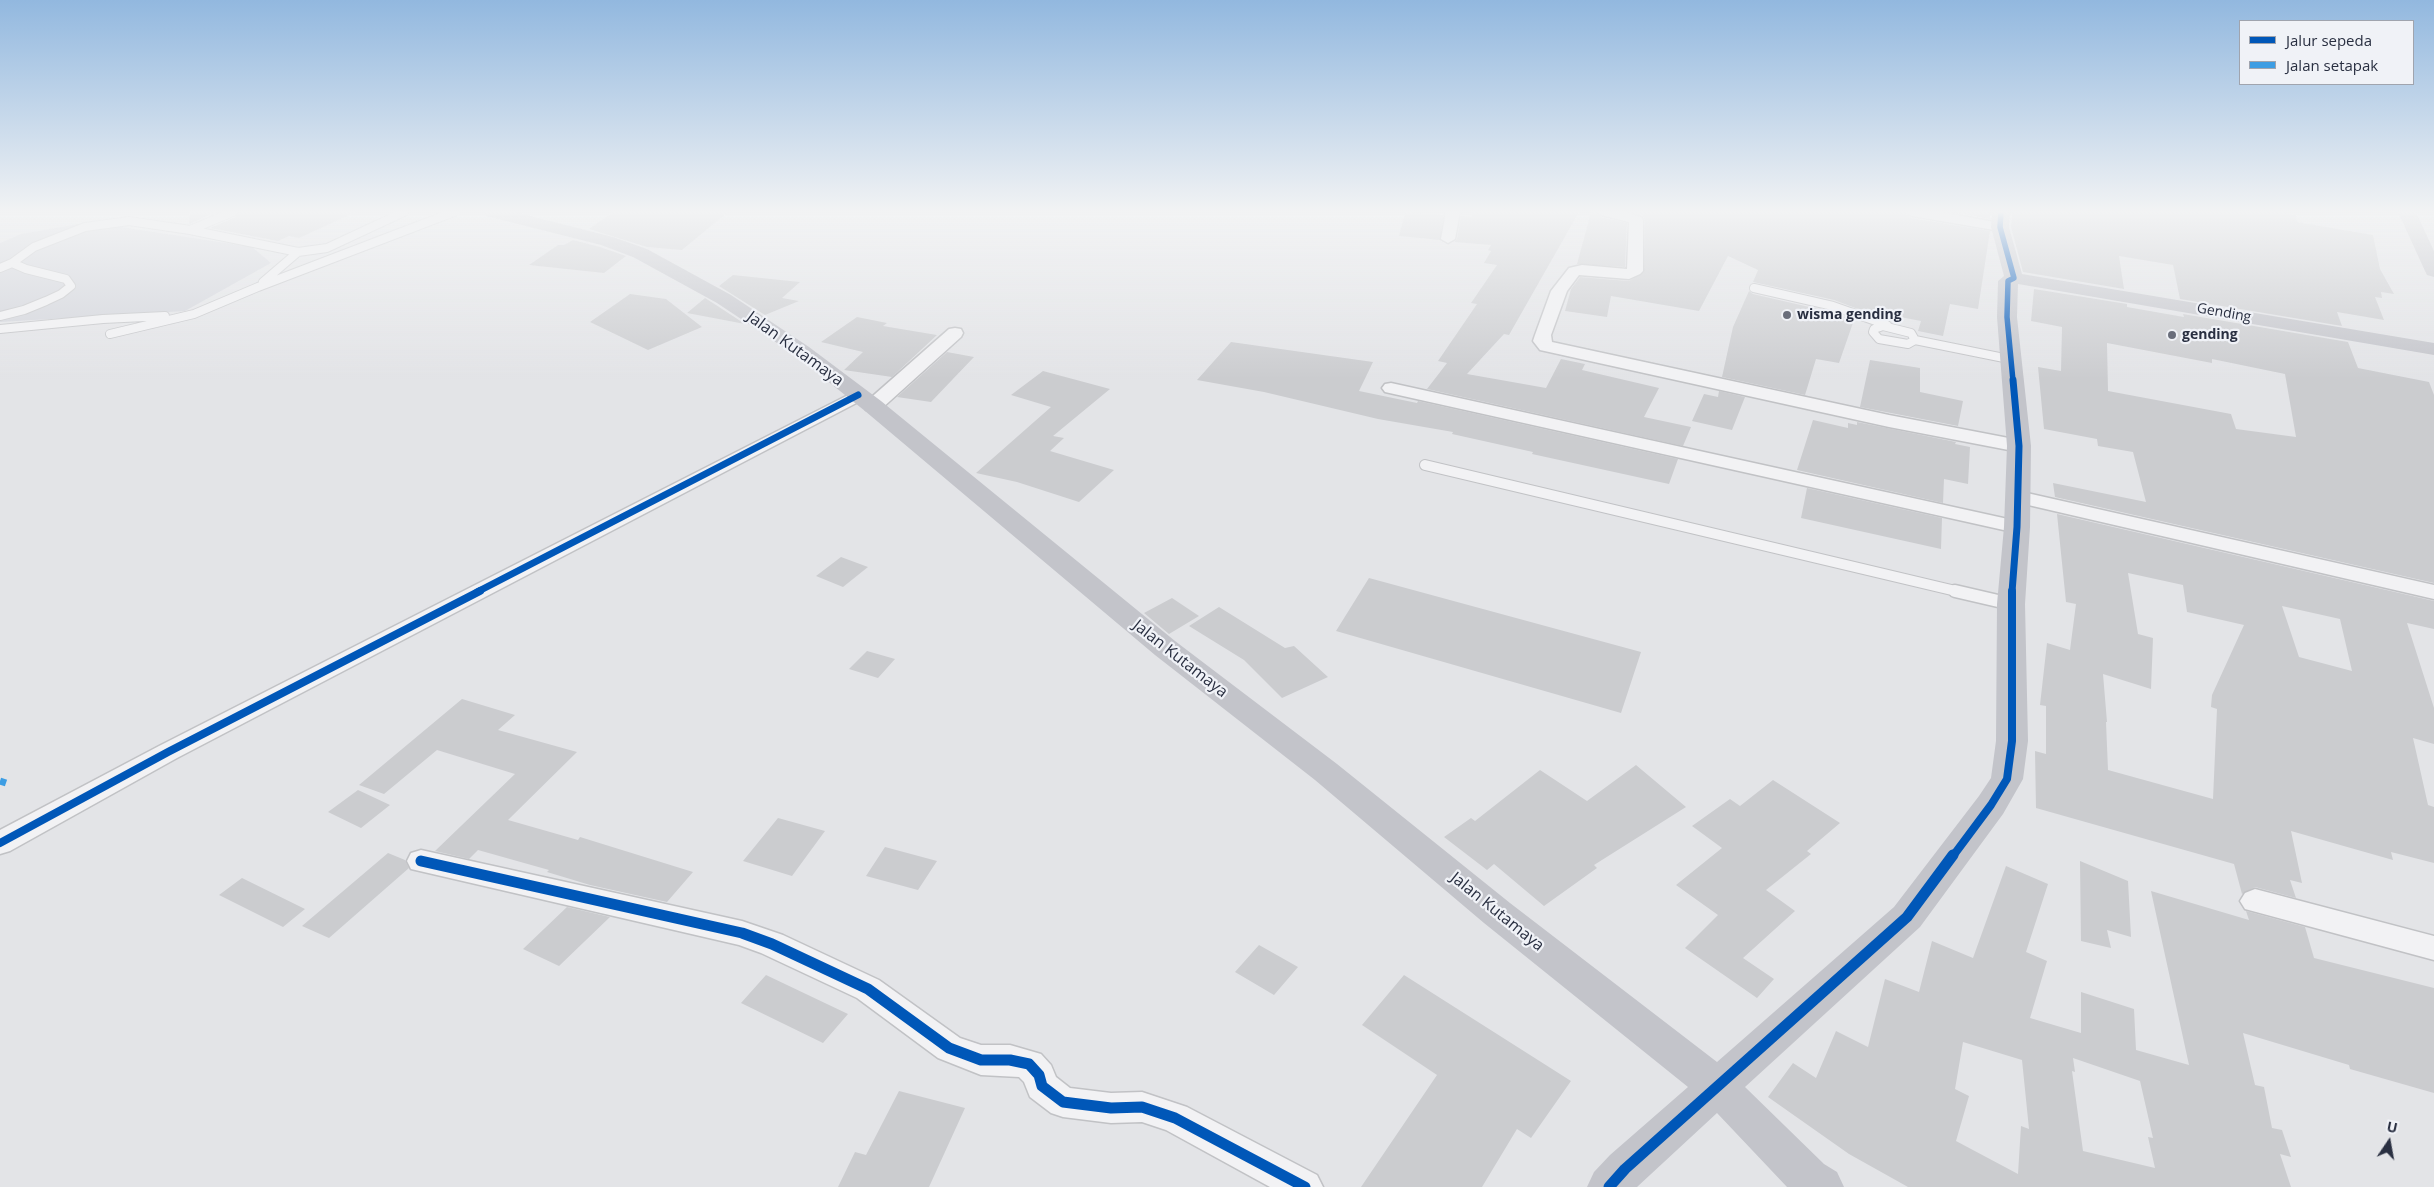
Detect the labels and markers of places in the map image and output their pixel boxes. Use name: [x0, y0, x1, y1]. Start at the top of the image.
place label: wisma gending: [1797, 307, 1902, 323]
marker: wisma gending: [1781, 309, 1793, 321]
place label: gending: [2182, 327, 2238, 343]
marker: gending: [2166, 329, 2178, 341]

